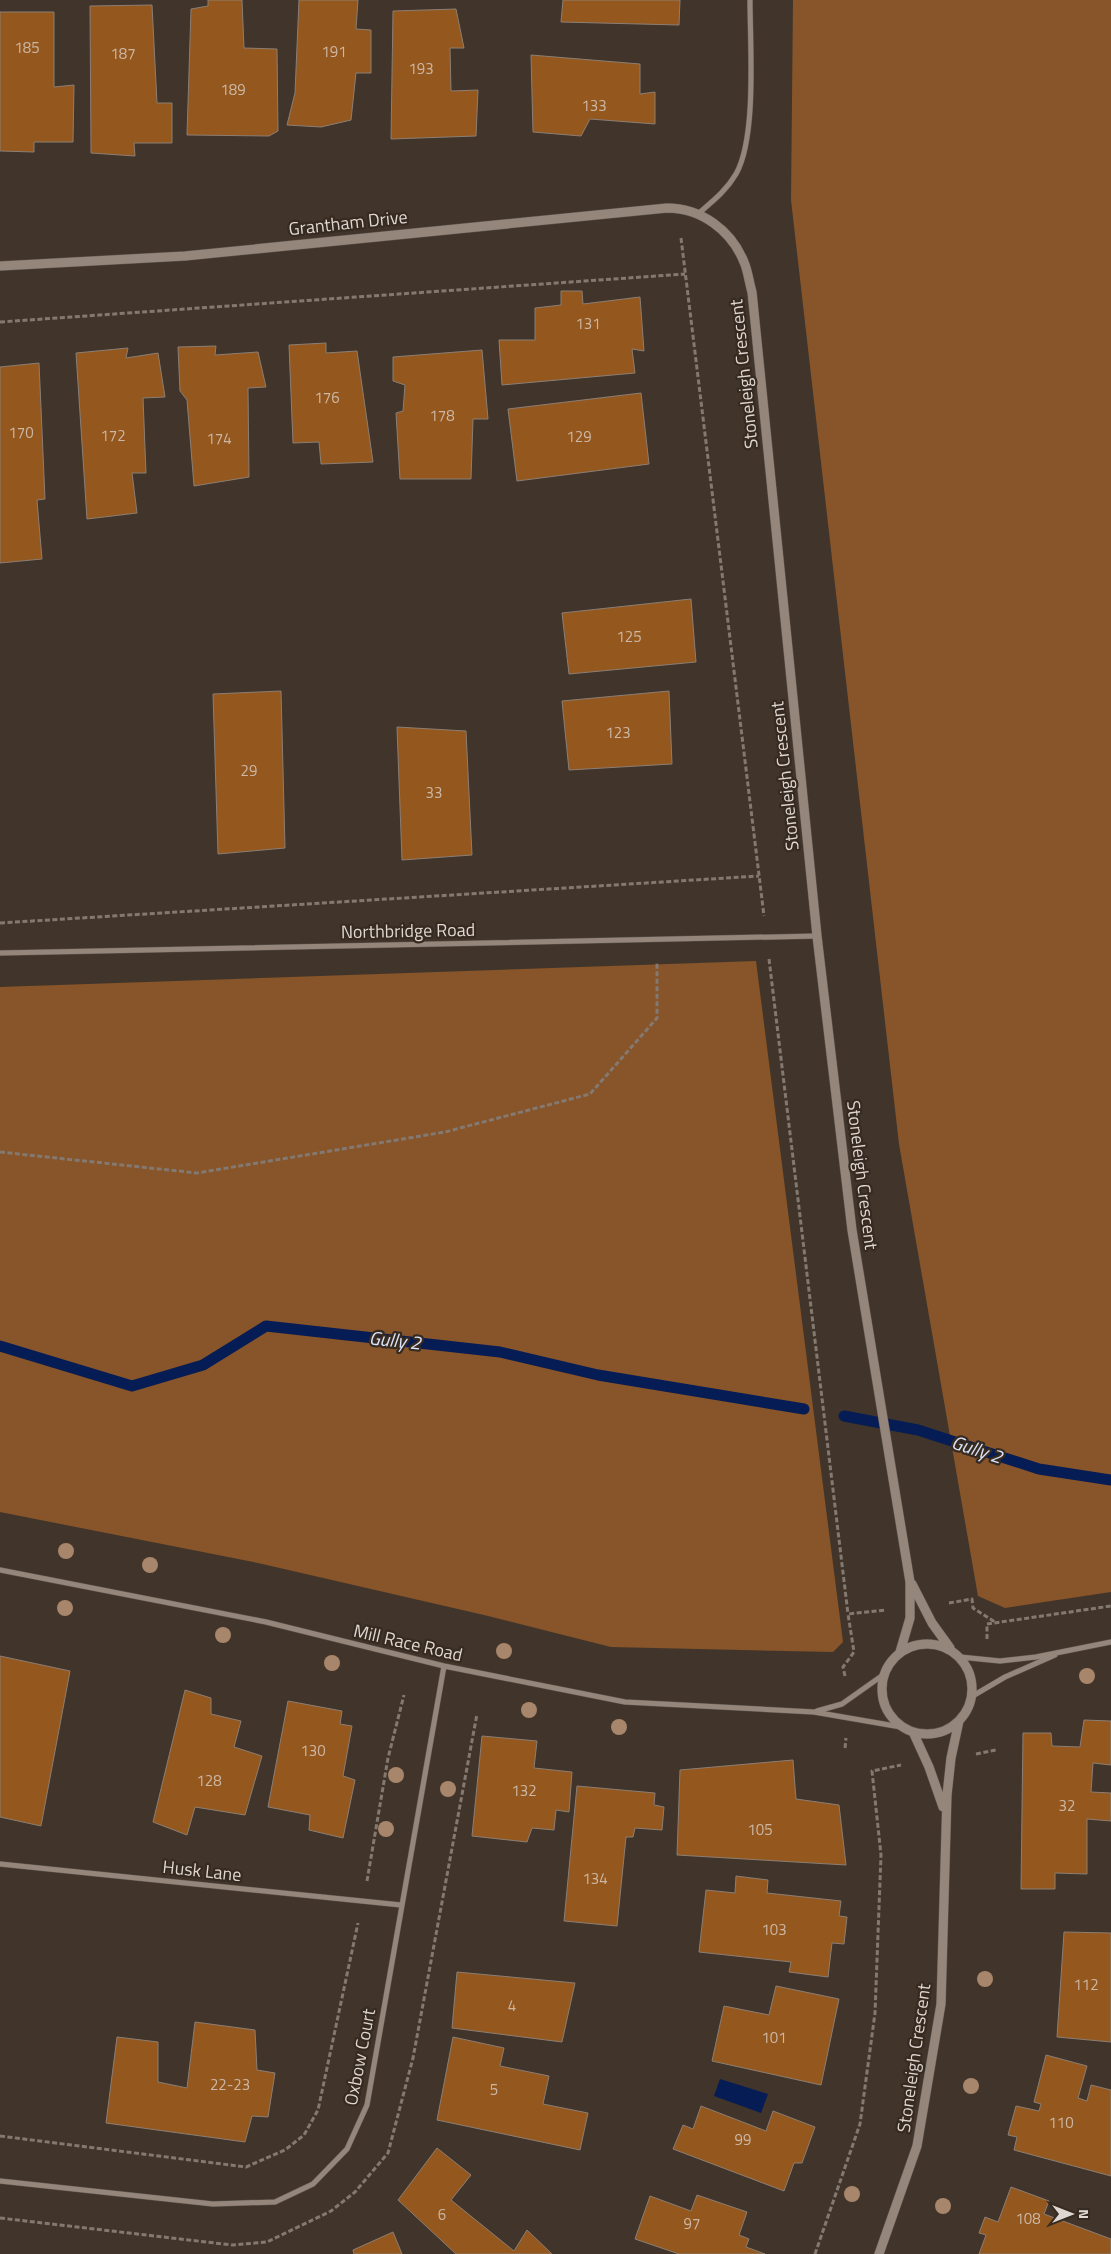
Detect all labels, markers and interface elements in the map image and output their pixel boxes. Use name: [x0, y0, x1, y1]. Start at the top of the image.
house number: 185: [14, 36, 40, 59]
house number: 191: [321, 40, 347, 63]
house number: 187: [110, 42, 136, 65]
house number: 193: [408, 57, 434, 80]
house number: 189: [220, 78, 246, 101]
house number: 133: [581, 94, 607, 117]
street label: Grantham Drive: [287, 203, 409, 242]
street label: Stoneleigh Crescent: [722, 297, 765, 450]
house number: 131: [575, 312, 601, 335]
house number: 176: [314, 386, 340, 409]
house number: 178: [429, 404, 455, 427]
house number: 170: [8, 421, 34, 444]
house number: 172: [100, 424, 126, 447]
house number: 129: [566, 425, 592, 448]
house number: 174: [206, 427, 232, 450]
house number: 125: [616, 625, 642, 648]
street label: Stoneleigh Crescent: [763, 699, 806, 852]
house number: 123: [605, 721, 631, 744]
house number: 29: [241, 759, 257, 782]
house number: 33: [426, 781, 442, 804]
street label: Northbridge Road: [341, 916, 475, 945]
street label: Stoneleigh Crescent: [840, 1099, 885, 1252]
water label: Gully 2: [368, 1322, 424, 1357]
water label: Gully 2: [948, 1427, 1008, 1471]
street label: Mill Race Road: [351, 1617, 465, 1668]
house number: 130: [300, 1739, 326, 1762]
house number: 128: [196, 1769, 222, 1792]
house number: 132: [511, 1779, 537, 1802]
house number: 32: [1059, 1794, 1075, 1817]
house number: 105: [747, 1818, 773, 1841]
street label: Husk Lane: [161, 1853, 243, 1888]
house number: 134: [582, 1867, 608, 1890]
house number: 103: [761, 1918, 787, 1941]
house number: 112: [1073, 1973, 1099, 1996]
street label: Stoneleigh Crescent: [890, 1981, 937, 2134]
house number: 4: [508, 1994, 516, 2017]
street label: Oxbow Court: [337, 2006, 382, 2107]
house number: 101: [761, 2026, 787, 2049]
house number: 22-23: [210, 2073, 250, 2096]
house number: 5: [490, 2078, 498, 2101]
house number: 110: [1048, 2111, 1074, 2134]
house number: 99: [735, 2128, 751, 2151]
north arrow: [1046, 2189, 1096, 2239]
house number: 6: [438, 2203, 446, 2226]
house number: 108: [1015, 2207, 1041, 2230]
text: N: [1074, 2209, 1095, 2219]
house number: 97: [684, 2212, 700, 2235]

